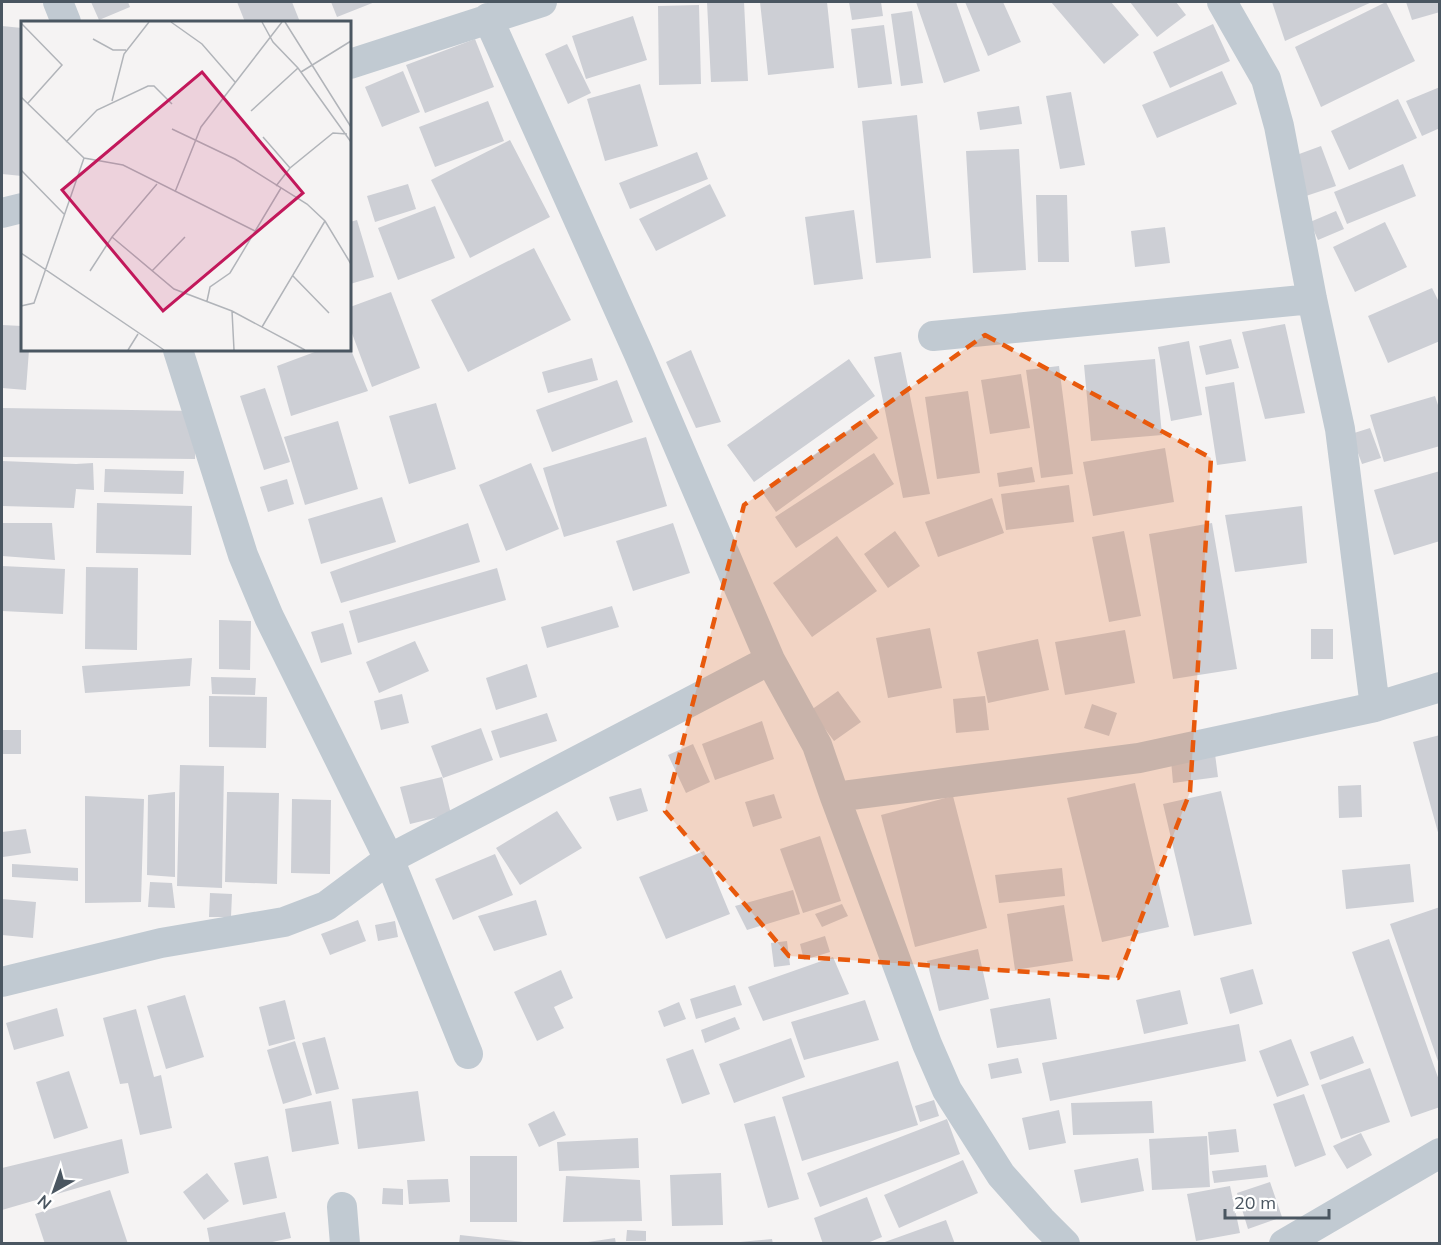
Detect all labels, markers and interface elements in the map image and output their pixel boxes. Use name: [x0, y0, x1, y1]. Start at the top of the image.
inset map: [21, 21, 351, 351]
north arrow: [24, 1161, 84, 1221]
scale bar: [1225, 1182, 1328, 1220]
text: N: [33, 1191, 55, 1214]
text: 20 m: [1234, 1191, 1276, 1214]

